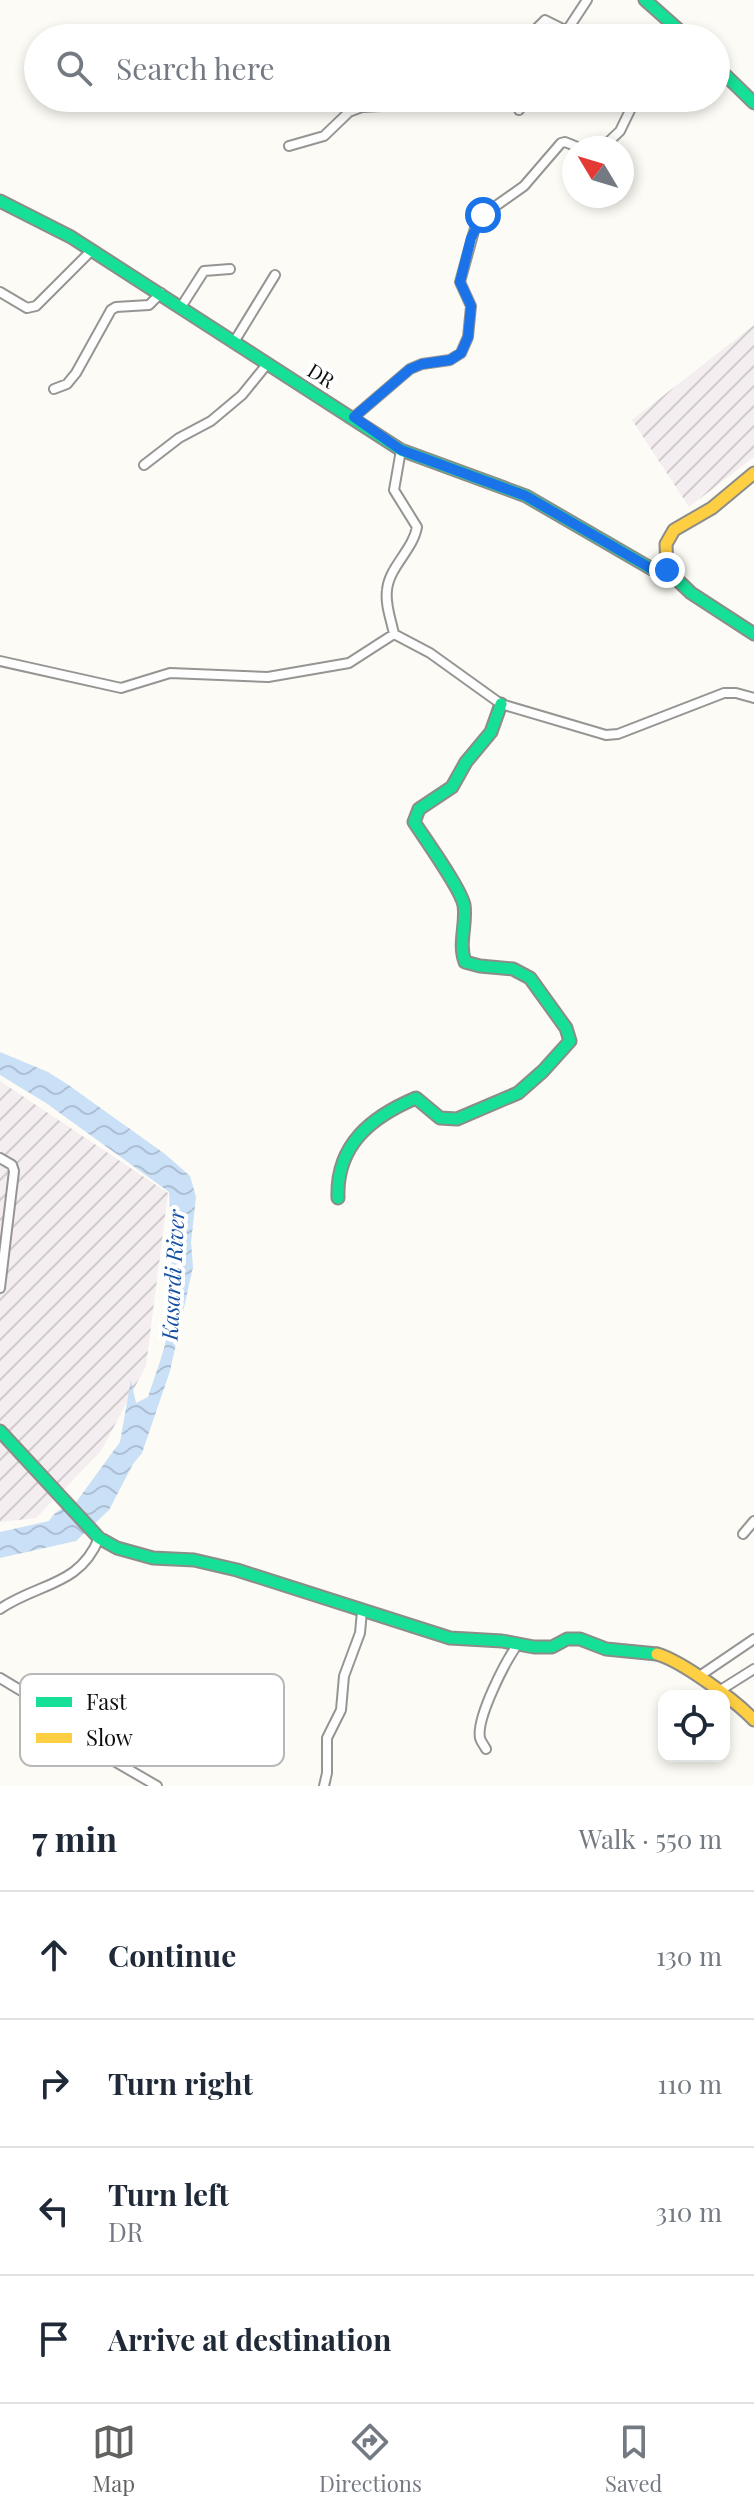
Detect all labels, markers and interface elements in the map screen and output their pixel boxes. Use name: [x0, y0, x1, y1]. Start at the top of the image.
search box: [24, 24, 730, 112]
icon: search: [52, 46, 96, 90]
text: Search here: [116, 48, 275, 88]
north arrow: [562, 136, 634, 208]
route start: [465, 197, 501, 233]
street label: DR: [303, 356, 341, 394]
route end: [649, 552, 685, 588]
water label: Kasardi River: [154, 1208, 190, 1342]
legend: [20, 1674, 284, 1766]
text: Fast: [86, 1686, 128, 1716]
map controls: [658, 1690, 730, 1762]
button: locate: [658, 1690, 730, 1762]
text: Slow: [86, 1722, 133, 1752]
text: 7 min: [32, 1815, 117, 1861]
text: Walk · 550 m: [579, 1821, 722, 1856]
icon: ahead: [32, 1933, 76, 1977]
text: Continue: [108, 1935, 236, 1975]
text: 130 m: [656, 1938, 722, 1973]
icon: right: [32, 2061, 76, 2105]
text: Turn right: [108, 2063, 253, 2103]
text: 110 m: [658, 2066, 722, 2101]
text: Turn left: [108, 2174, 229, 2214]
icon: left: [32, 2189, 76, 2233]
text: 310 m: [655, 2194, 722, 2229]
text: DR: [108, 2214, 143, 2249]
icon: arrive: [32, 2317, 76, 2361]
text: Arrive at destination: [108, 2319, 391, 2359]
tab: Map: [92, 2420, 136, 2498]
tab: Directions: [319, 2420, 422, 2498]
tab: Saved: [605, 2420, 662, 2498]

